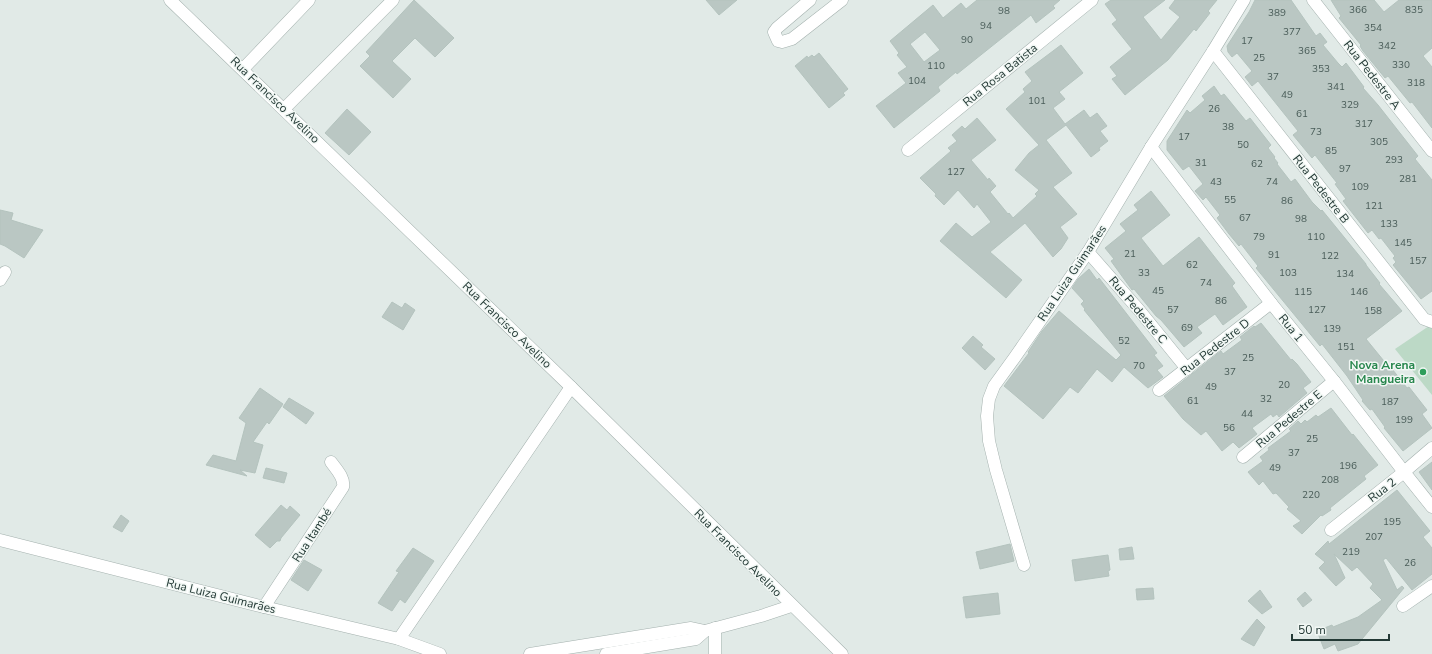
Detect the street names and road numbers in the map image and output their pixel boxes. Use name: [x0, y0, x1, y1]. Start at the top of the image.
street label: Rua Pedestre A: [1340, 37, 1404, 113]
street label: Rua Rosa Batista: [959, 40, 1041, 110]
street label: Rua Francisco Avelino: [227, 53, 323, 147]
street label: Rua Pedestre B: [1289, 151, 1353, 227]
street label: Rua Luiza Guimarães: [1034, 222, 1110, 324]
street label: Rua Pedestre C: [1105, 273, 1171, 347]
street label: Rua Francisco Avelino: [459, 278, 555, 372]
street label: Rua 1: [1275, 311, 1307, 345]
street label: Rua Pedestre D: [1177, 315, 1253, 379]
street label: Rua Pedestre E: [1252, 387, 1326, 451]
street label: Rua 2: [1365, 474, 1399, 506]
street label: Rua Itambé: [289, 505, 335, 565]
street label: Rua Francisco Avelino: [691, 506, 786, 601]
street label: Rua Luiza Guimarães: [164, 575, 278, 617]

